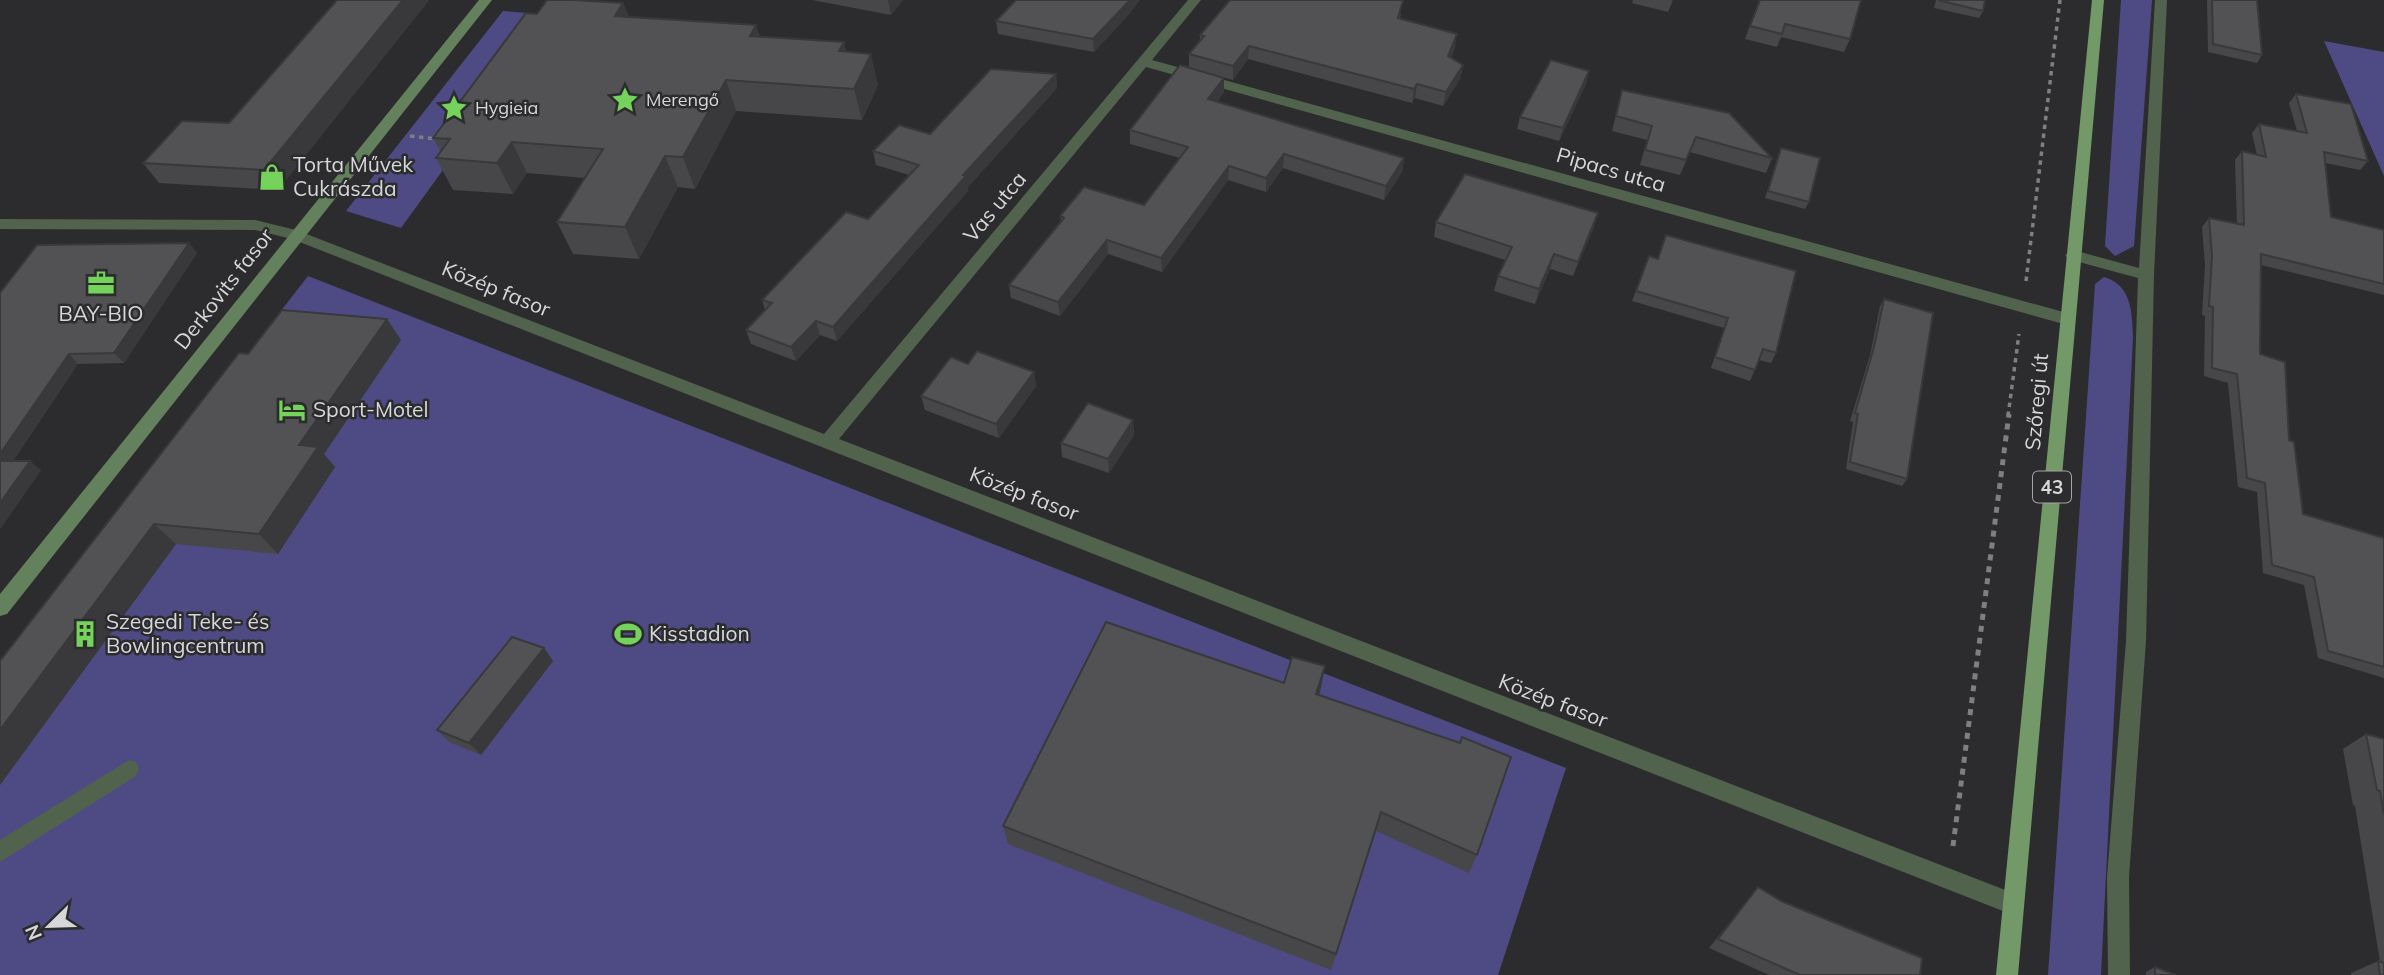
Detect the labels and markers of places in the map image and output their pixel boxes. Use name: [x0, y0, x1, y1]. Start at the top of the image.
place icon: Merengő: [610, 85, 640, 115]
place label: Merengő: [646, 88, 719, 111]
place icon: Hygieia: [439, 93, 469, 123]
place label: Hygieia: [475, 96, 538, 119]
place label: Torta Művek Cukrászda: [293, 151, 413, 201]
shop icon: Torta Művek Cukrászda: [257, 162, 287, 192]
office icon: BAY-BIO: [86, 268, 116, 298]
place label: BAY-BIO: [59, 300, 143, 326]
hotel icon: Sport-Motel: [277, 395, 307, 425]
place label: Sport-Motel: [313, 396, 429, 422]
place label: Szegedi Teke- és Bowlingcentrum: [106, 608, 269, 658]
building icon: Szegedi Teke- és Bowlingcentrum: [70, 619, 100, 649]
sports icon: Kisstadion: [613, 619, 643, 649]
place label: Kisstadion: [649, 620, 750, 646]

